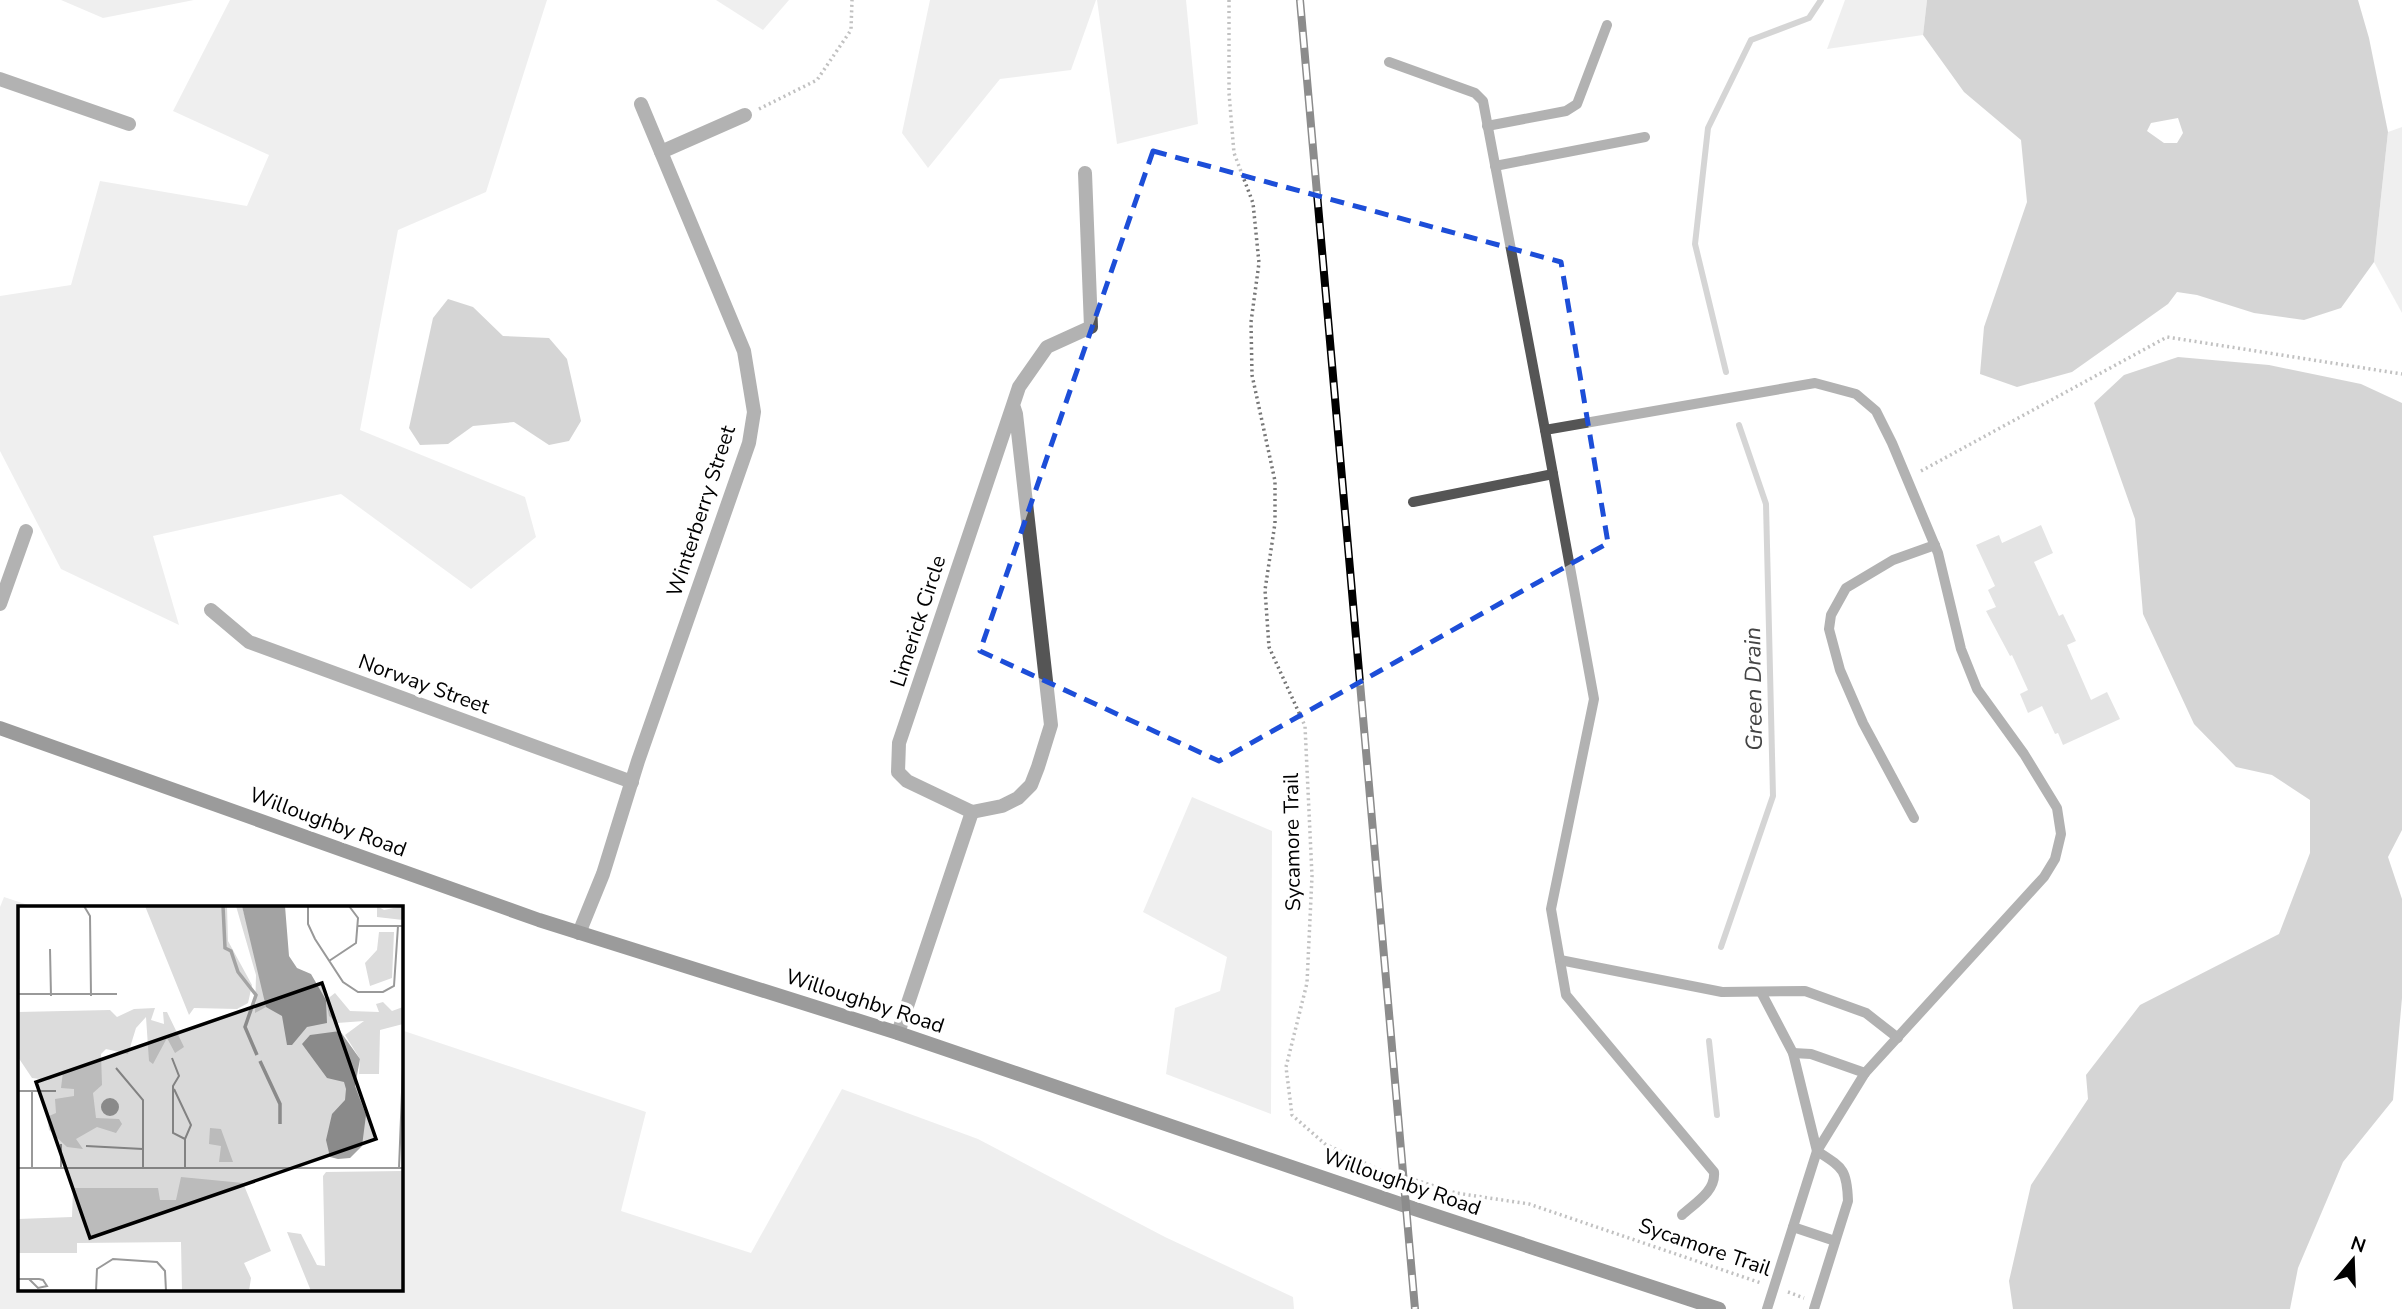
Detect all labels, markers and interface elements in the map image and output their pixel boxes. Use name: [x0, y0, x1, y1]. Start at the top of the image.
street label: Winterberry Street: [660, 421, 742, 600]
street label: Limerick Circle: [884, 552, 952, 690]
water label: Green Drain: [1737, 627, 1770, 751]
street label: Norway Street: [355, 647, 494, 721]
street label: Sycamore Trail: [1277, 772, 1307, 911]
street label: Willoughby Road: [246, 781, 410, 863]
inset map: [18, 906, 402, 1292]
street label: Willoughby Road: [782, 962, 948, 1040]
street label: Willoughby Road: [1319, 1142, 1485, 1222]
street label: Sycamore Trail: [1635, 1211, 1776, 1283]
north arrow: [2318, 1225, 2388, 1295]
text: N: [2347, 1230, 2369, 1259]

